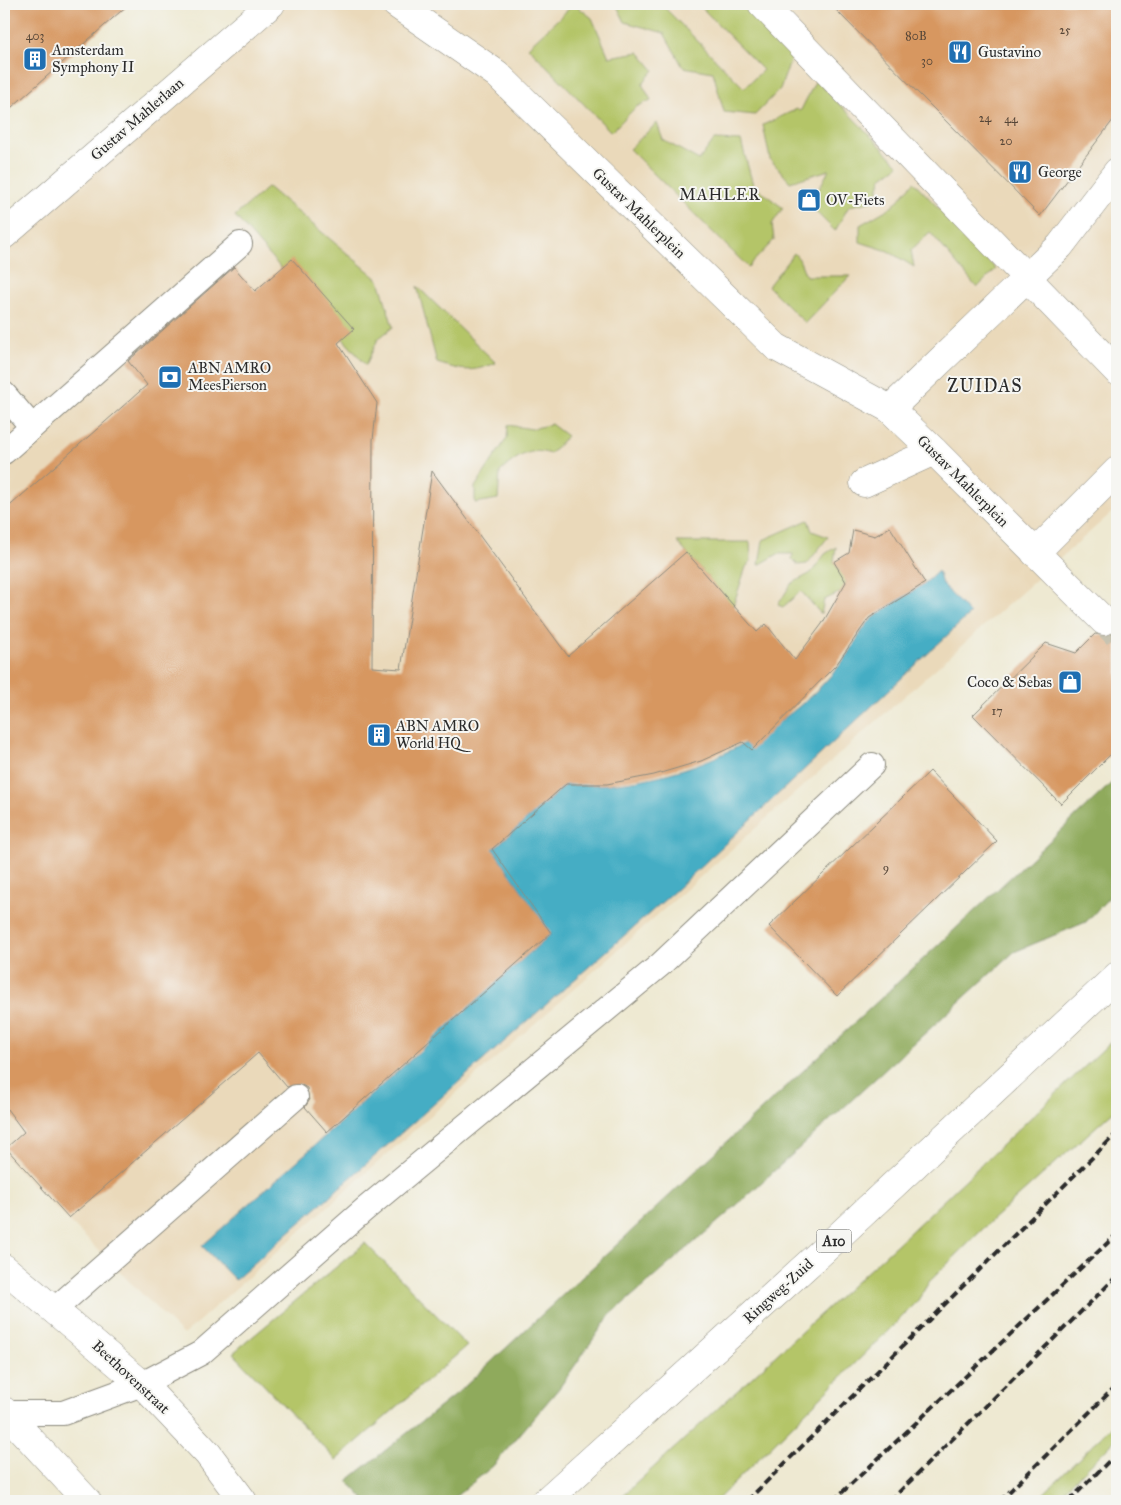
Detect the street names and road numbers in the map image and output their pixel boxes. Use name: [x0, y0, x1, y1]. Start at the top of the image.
street label: Gustav Mahlerlaan: [87, 74, 187, 164]
street label: Gustav Mahlerplein: [589, 164, 689, 262]
street label: Gustav Mahlerplein: [913, 431, 1013, 531]
road number: A10: [816, 1230, 852, 1252]
street label: Ringweg-Zuid: [739, 1255, 817, 1327]
street label: Beethovenstraat: [89, 1337, 174, 1418]

